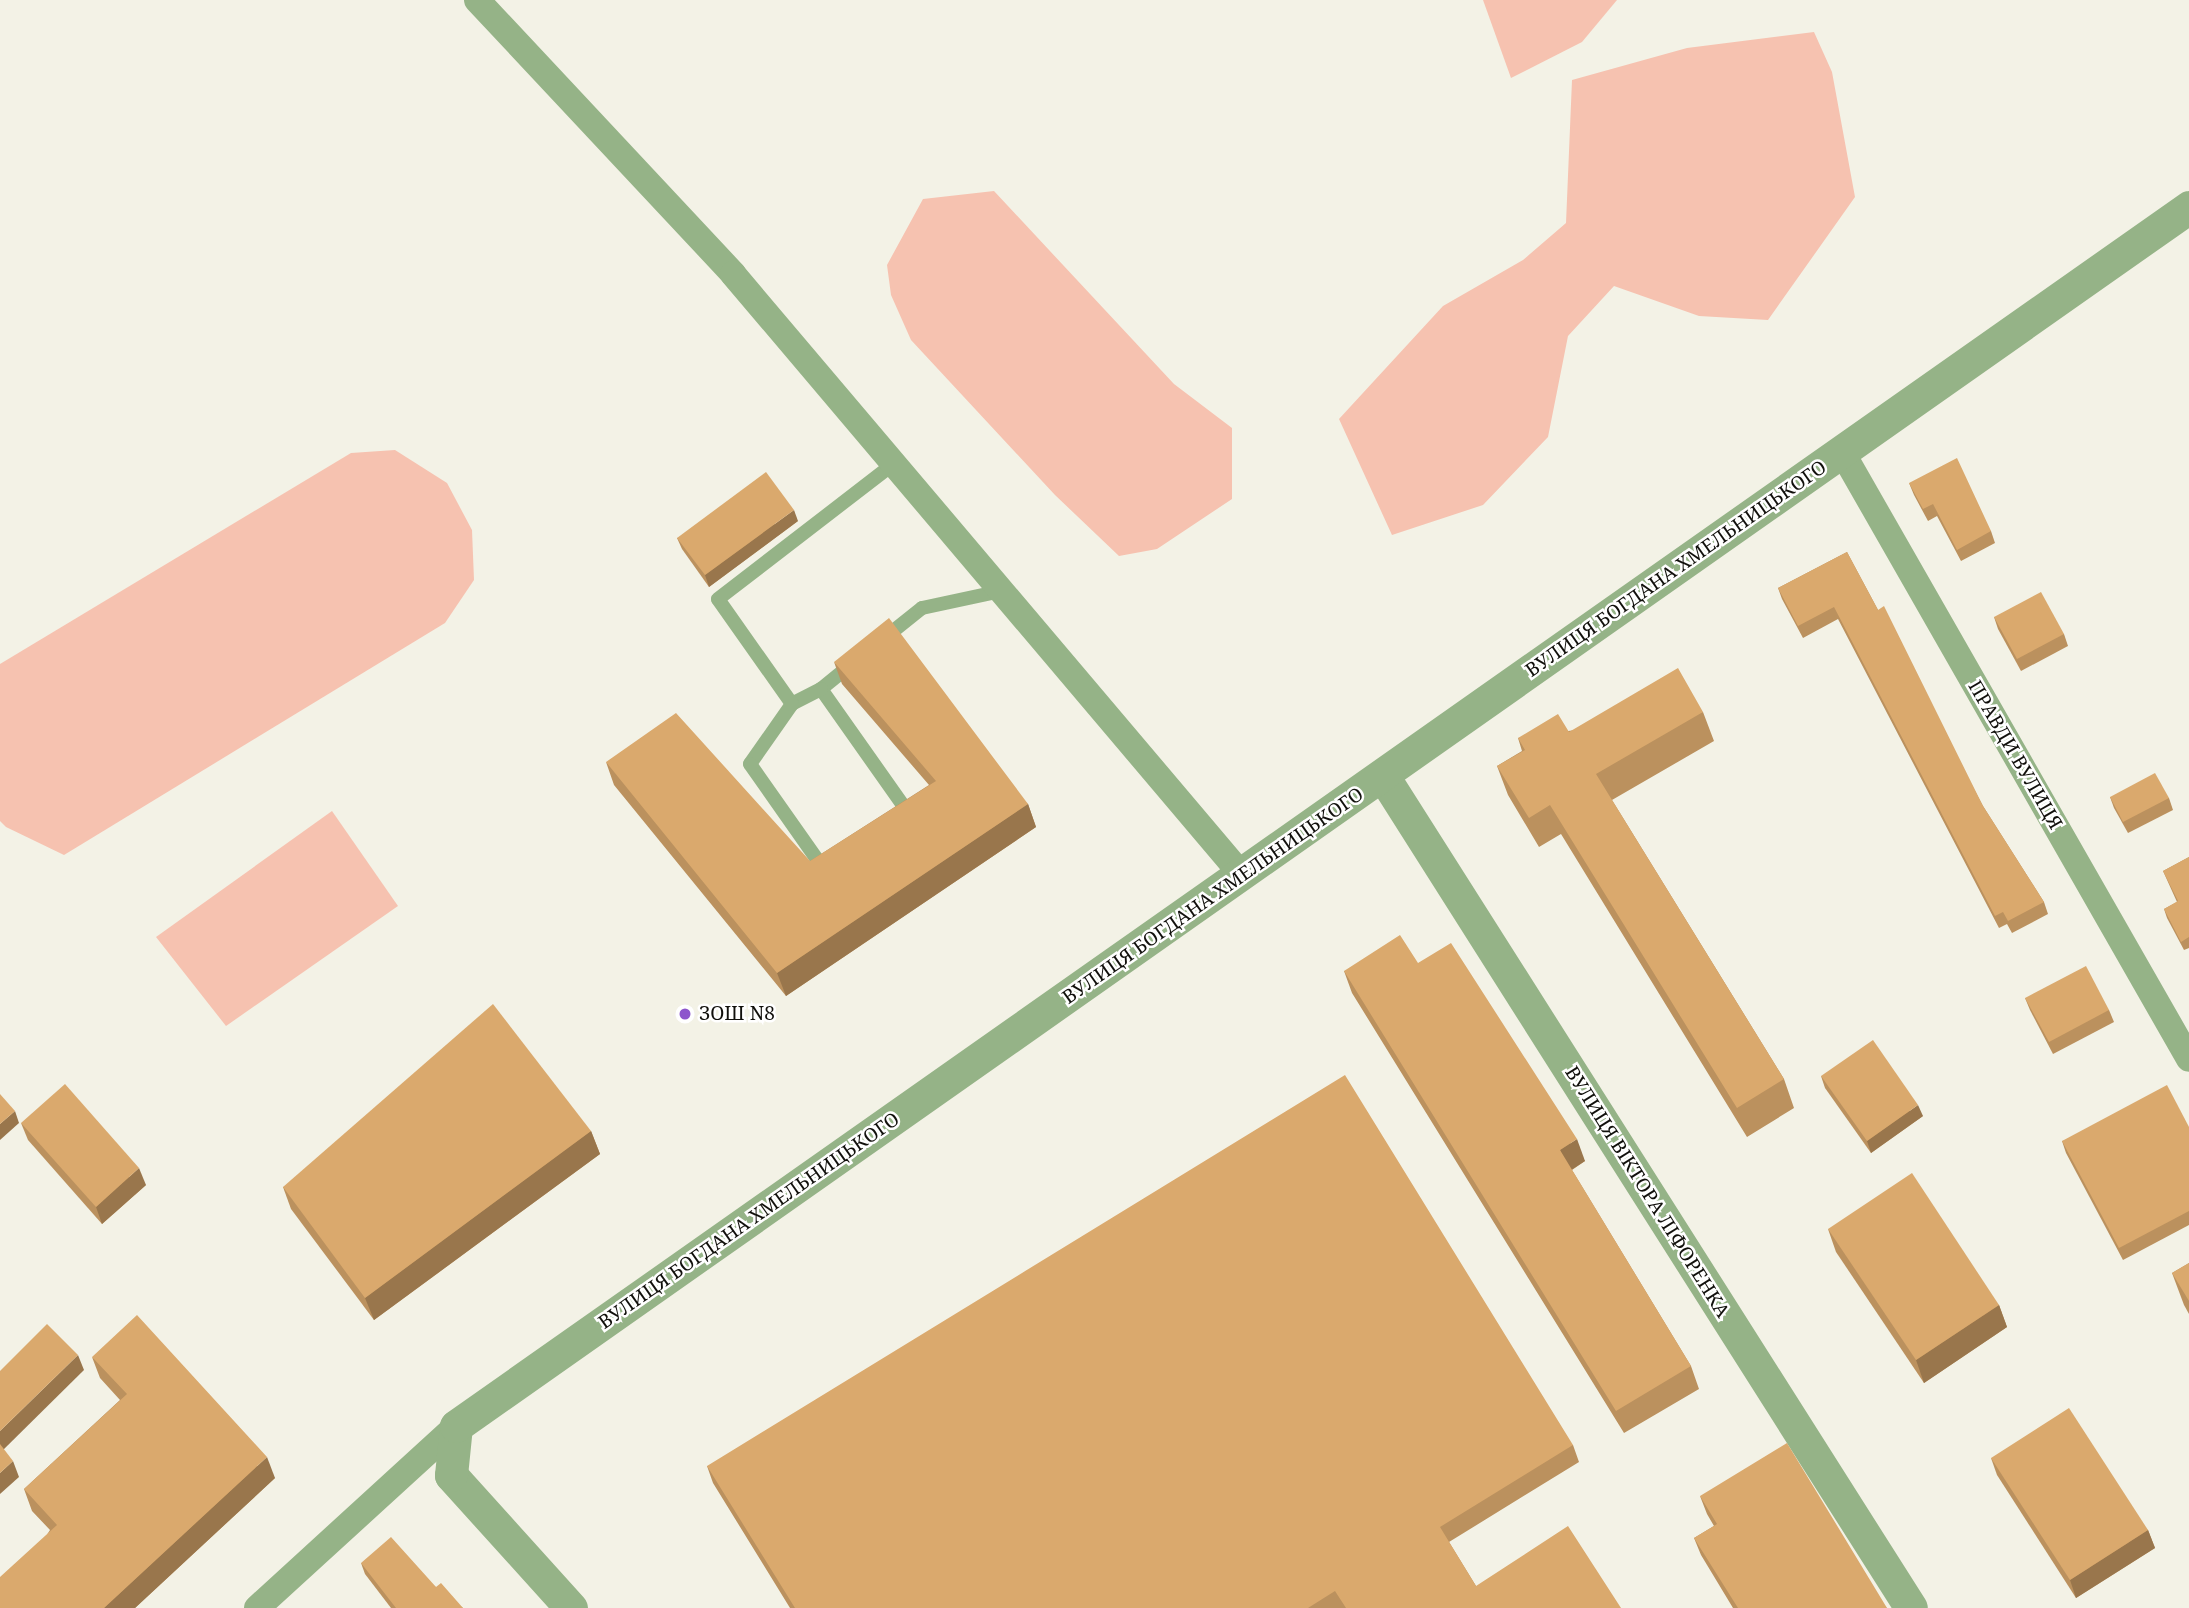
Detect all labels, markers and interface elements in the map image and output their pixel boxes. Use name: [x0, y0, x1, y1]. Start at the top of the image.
street label: ВУЛИЦЯ БОГДАНА ХМЕЛЬНИЦЬКОГО: [1521, 456, 1831, 682]
street label: ПРАВДИ ВУЛИЦЯ: [1963, 676, 2067, 834]
street label: ВУЛИЦЯ БОГДАНА ХМЕЛЬНИЦЬКОГО: [1058, 783, 1368, 1009]
place label: ЗОШ N8: [699, 1003, 775, 1025]
marker: ЗОШ N8: [677, 1006, 693, 1022]
street label: ВУЛИЦЯ ВІКТОРА ЛІФОРЕНКА: [1560, 1062, 1734, 1322]
street label: ВУЛИЦЯ БОГДАНА ХМЕЛЬНИЦЬКОГО: [594, 1108, 904, 1334]

